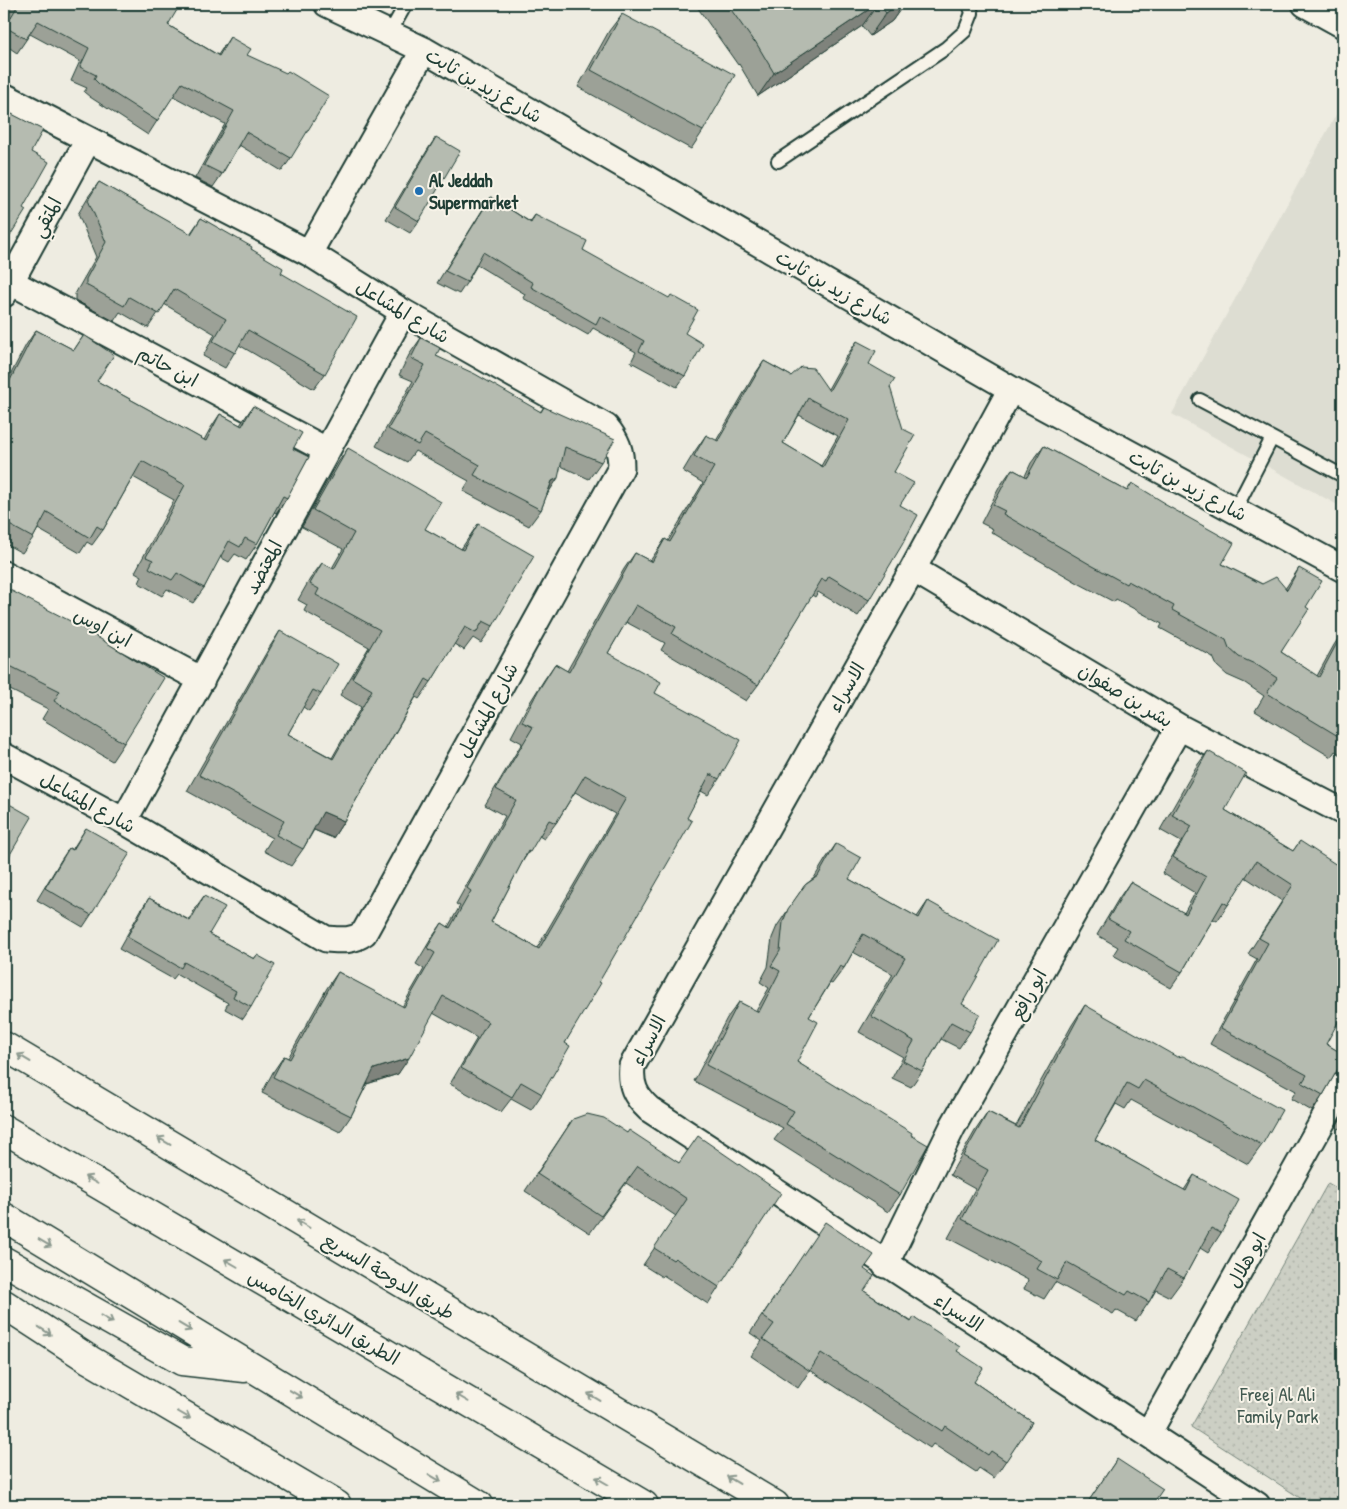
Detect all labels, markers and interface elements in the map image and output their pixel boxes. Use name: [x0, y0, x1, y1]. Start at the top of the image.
street label: شارع زيد بن ثابت: [421, 41, 547, 130]
place label: Al Jeddah Supermarket: [429, 167, 519, 216]
marker: Al Jeddah Supermarket: [413, 185, 425, 197]
street label: المتقي: [25, 192, 71, 244]
street label: شارع زيد بن ثابت: [771, 243, 897, 332]
street label: شارع المشاعل: [351, 273, 455, 350]
street label: ابن حاتم: [132, 339, 203, 395]
street label: شارع زيد بن ثابت: [1124, 443, 1252, 528]
street label: المعتضد: [238, 535, 288, 599]
street label: ابن اوس: [70, 601, 136, 653]
street label: الاسراء: [821, 657, 871, 717]
street label: بشر بن صفوان: [1074, 657, 1178, 733]
street label: شارع المشاعل: [450, 658, 525, 763]
street label: شارع المشاعل: [35, 765, 140, 840]
street label: ابو رافع: [1003, 964, 1053, 1025]
street label: الاسراء: [624, 1010, 672, 1070]
one-way arrow: [18, 1052, 32, 1062]
one-way arrow: [157, 1136, 171, 1146]
one-way arrow: [84, 1175, 98, 1185]
one-way arrow: [297, 1219, 311, 1229]
street label: طريق الدوحة السريع: [317, 1226, 460, 1327]
street label: ابو هلال: [1220, 1228, 1272, 1292]
one-way arrow: [38, 1238, 52, 1248]
one-way arrow: [224, 1257, 238, 1267]
street label: الطريق الدائري الخامس: [243, 1263, 404, 1373]
street label: الاسراء: [929, 1287, 989, 1337]
one-way arrow: [100, 1314, 115, 1324]
one-way arrow: [177, 1322, 191, 1332]
one-way arrow: [37, 1326, 51, 1336]
park label: Freej Al Ali Family Park: [1237, 1381, 1319, 1429]
one-way arrow: [288, 1389, 302, 1399]
one-way arrow: [587, 1392, 601, 1402]
one-way arrow: [455, 1393, 469, 1403]
one-way arrow: [176, 1410, 191, 1420]
one-way arrow: [427, 1474, 441, 1484]
one-way arrow: [595, 1475, 609, 1485]
one-way arrow: [727, 1475, 741, 1485]

